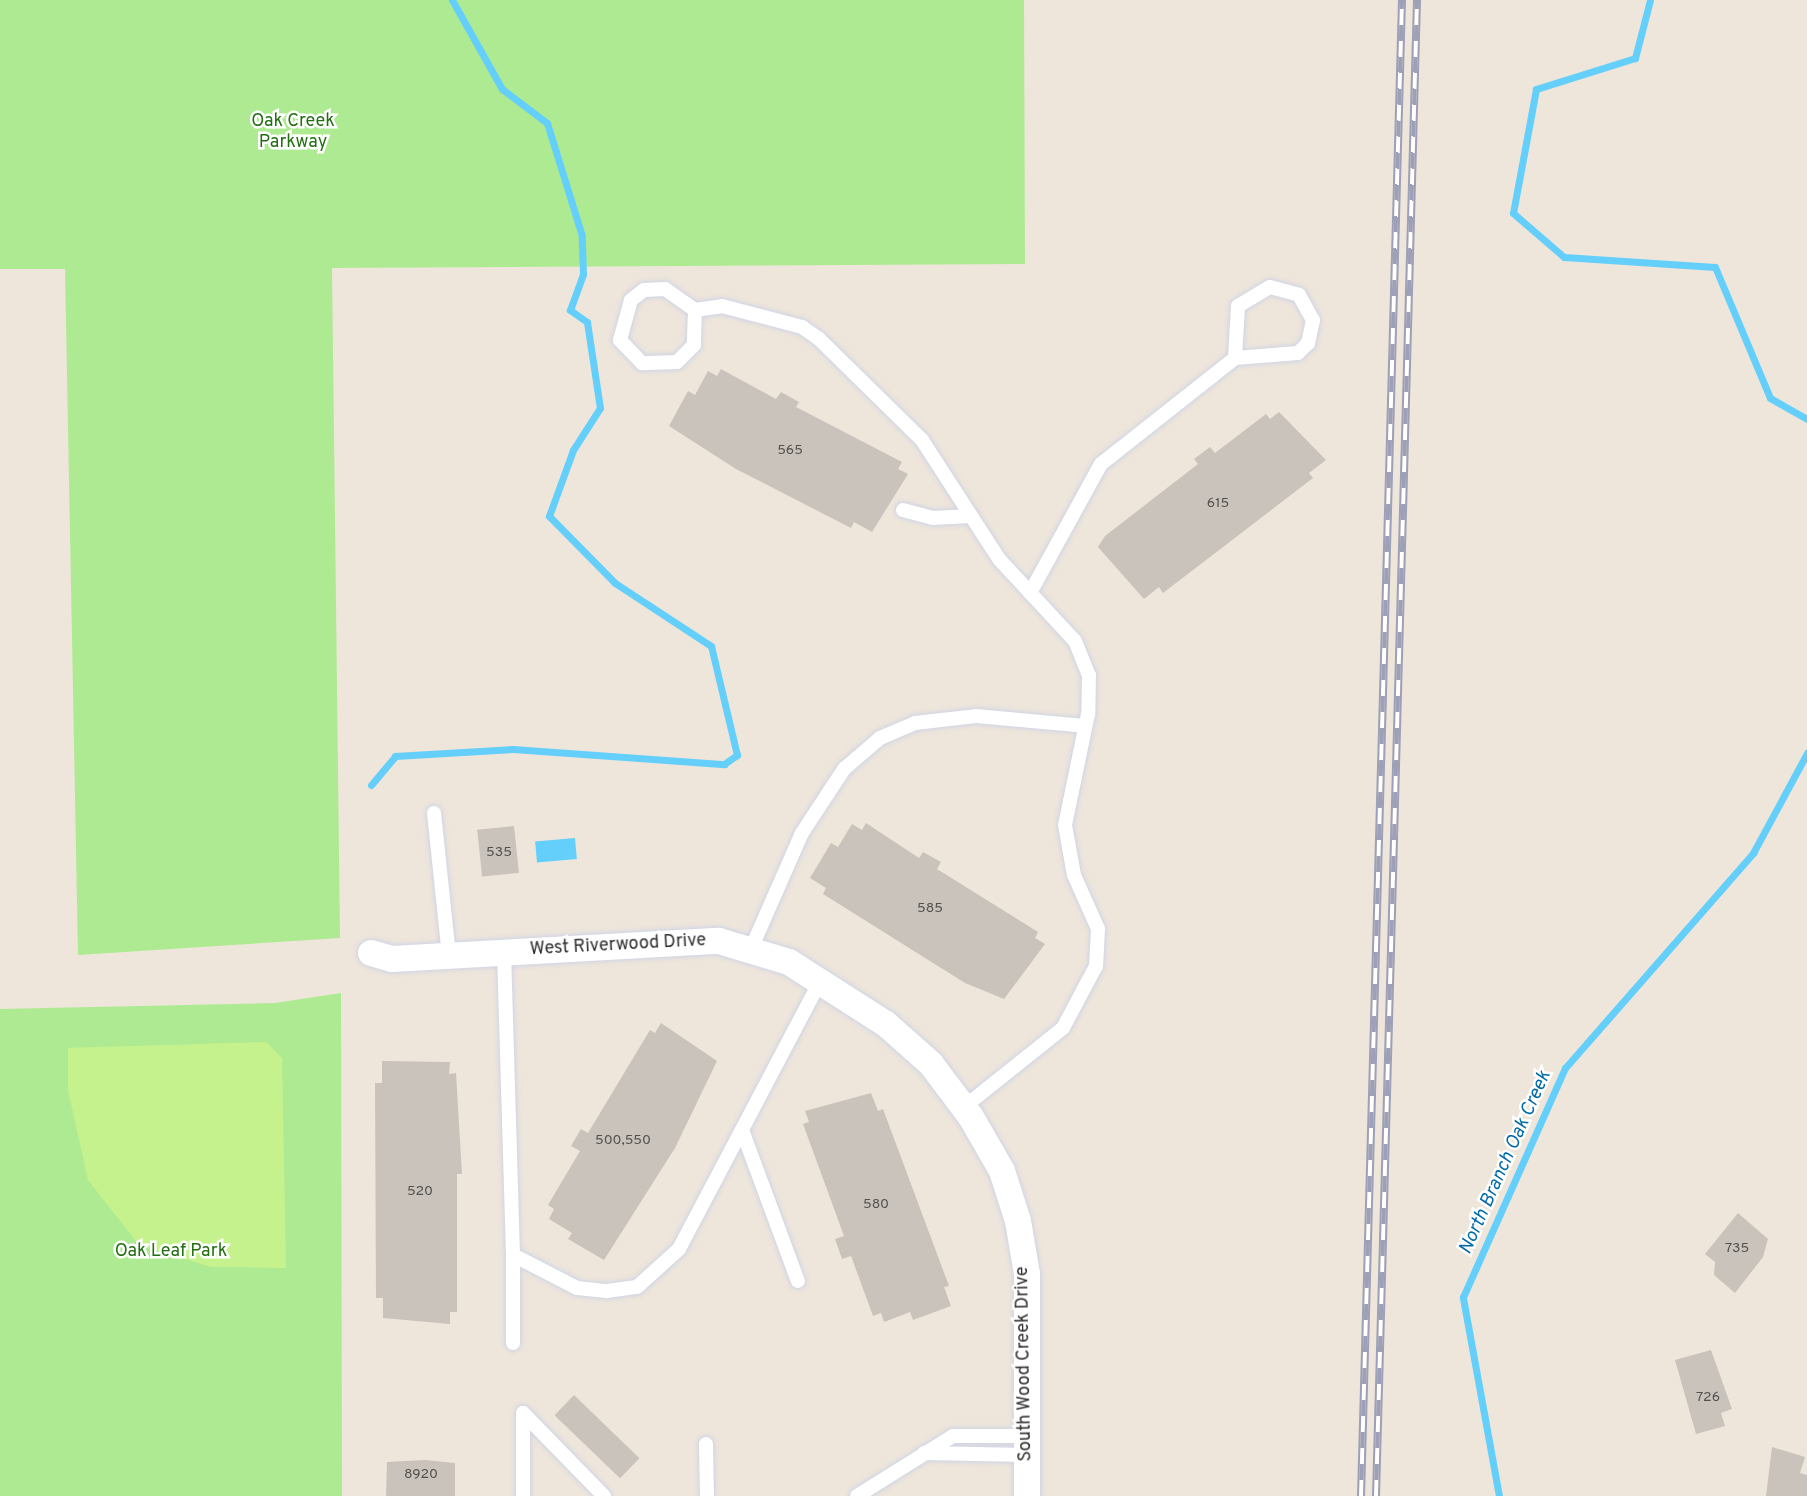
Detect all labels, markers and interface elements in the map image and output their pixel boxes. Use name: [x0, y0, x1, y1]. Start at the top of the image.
park label: Oak Creek Parkway: [251, 112, 335, 154]
house number: 565: [777, 443, 803, 459]
house number: 615: [1207, 496, 1229, 512]
house number: 535: [486, 845, 512, 861]
house number: 585: [917, 901, 943, 917]
street label: West Riverwood Drive: [529, 931, 707, 961]
water label: North Branch Oak Creek: [1455, 1068, 1557, 1258]
house number: 500,550: [595, 1133, 651, 1149]
house number: 520: [407, 1184, 433, 1200]
house number: 580: [863, 1197, 889, 1213]
park label: Oak Leaf Park: [115, 1241, 227, 1263]
house number: 735: [1725, 1241, 1749, 1257]
street label: South Wood Creek Drive: [1012, 1266, 1038, 1462]
house number: 726: [1696, 1390, 1720, 1406]
house number: 8920: [404, 1467, 438, 1483]

